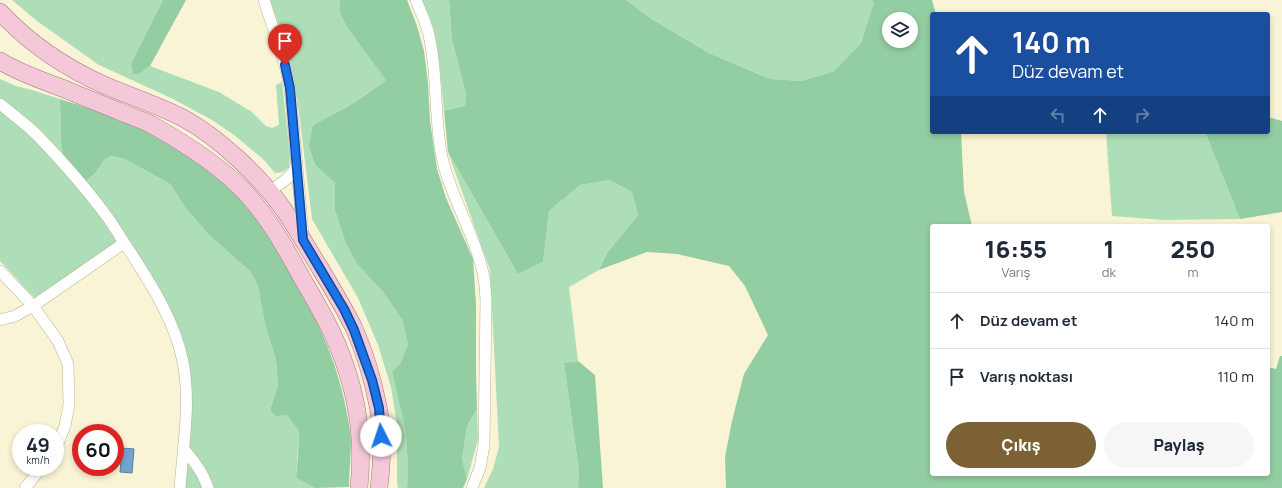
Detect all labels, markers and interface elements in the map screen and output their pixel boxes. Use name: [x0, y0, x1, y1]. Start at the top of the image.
map controls: [882, 12, 918, 48]
button: layers: [882, 12, 918, 48]
text: 140 m: [1012, 23, 1091, 61]
pin: [268, 24, 302, 65]
icon: ahead: [946, 28, 998, 80]
icon: arrive: [274, 30, 296, 52]
text: Düz devam et: [1012, 59, 1124, 83]
icon: left: [1047, 104, 1069, 126]
icon: ahead: [1089, 104, 1111, 126]
icon: right: [1131, 104, 1153, 126]
text: 16:55: [985, 232, 1047, 265]
text: 1: [1103, 232, 1114, 265]
text: 250: [1171, 232, 1215, 265]
text: Varış: [1001, 263, 1030, 281]
text: dk: [1102, 263, 1116, 281]
text: m: [1187, 263, 1198, 281]
icon: ahead: [946, 310, 968, 332]
text: Düz devam et: [980, 310, 1077, 331]
text: 140 m: [1214, 310, 1254, 331]
icon: arrive: [946, 366, 968, 388]
text: Varış noktası: [980, 366, 1073, 387]
text: 110 m: [1217, 366, 1254, 387]
position arrow: [360, 415, 402, 457]
button: Çıkış: [946, 422, 1096, 468]
button: Paylaş: [1104, 422, 1254, 468]
speed limit sign: 60: [72, 424, 124, 476]
text: 49: [26, 431, 50, 458]
text: km/h: [26, 453, 50, 467]

